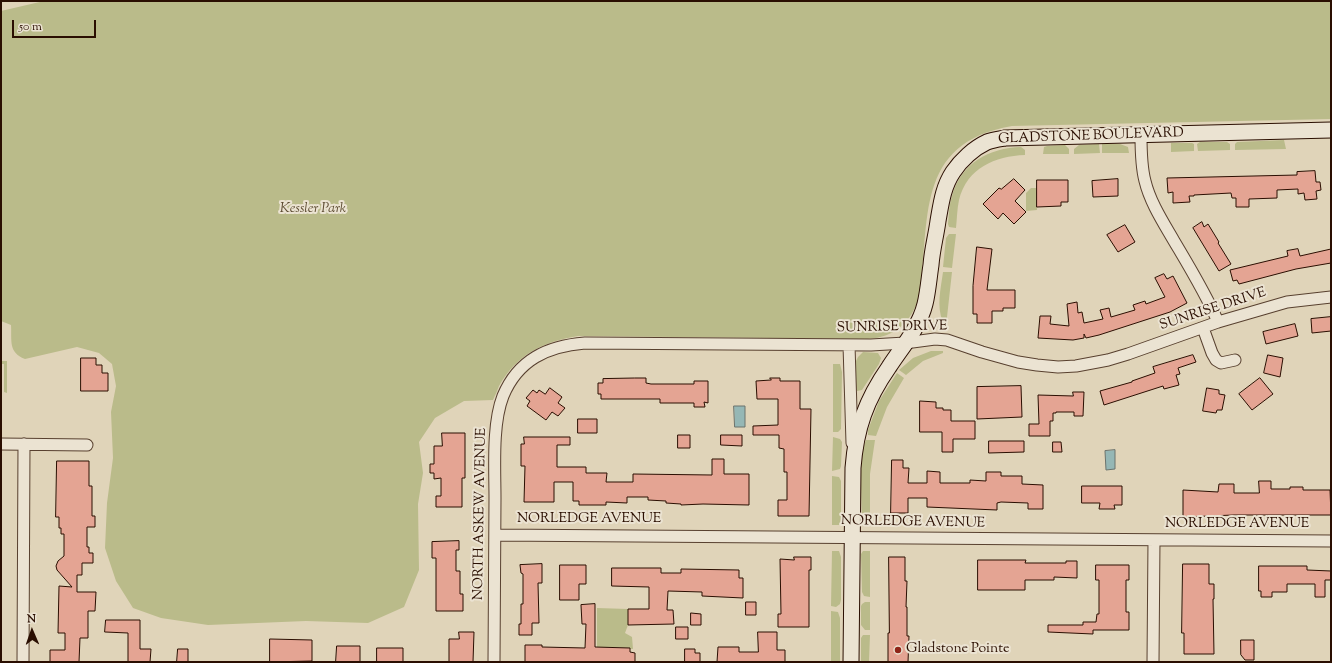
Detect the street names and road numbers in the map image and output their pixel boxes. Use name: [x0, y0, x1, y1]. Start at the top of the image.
street label: GLADSTONE BOULEVARD: [998, 125, 1184, 149]
street label: SUNRISE DRIVE: [1158, 285, 1268, 335]
street label: SUNRISE DRIVE: [836, 319, 948, 337]
street label: NORTH ASKEW AVENUE: [471, 428, 491, 600]
street label: NORLEDGE AVENUE: [517, 512, 661, 528]
street label: NORLEDGE AVENUE: [841, 513, 985, 533]
street label: NORLEDGE AVENUE: [1165, 517, 1309, 533]

